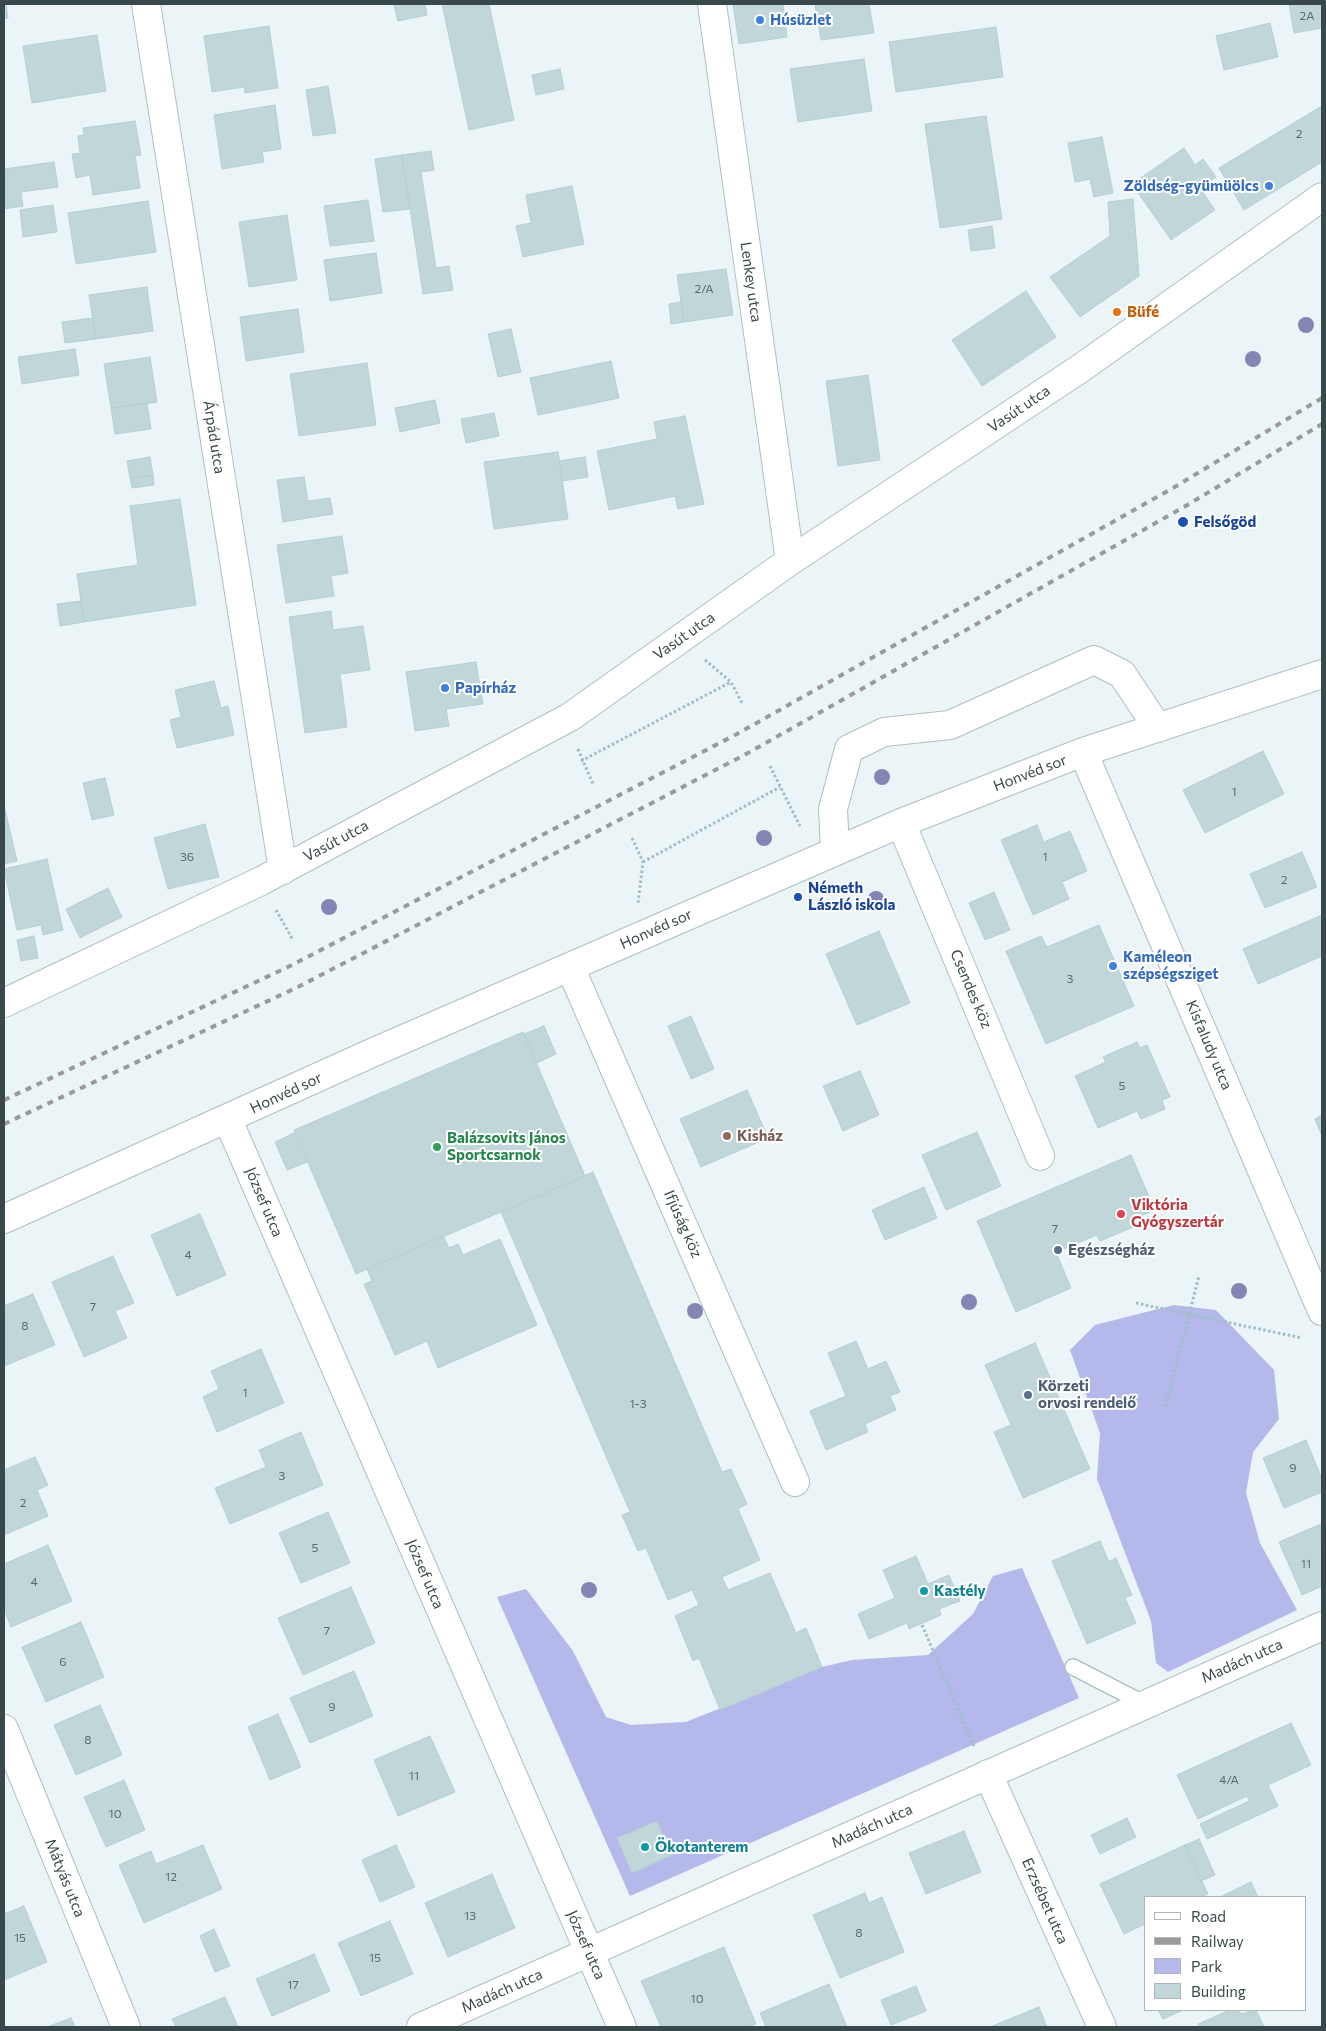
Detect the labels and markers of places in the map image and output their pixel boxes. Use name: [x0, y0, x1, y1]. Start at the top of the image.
place label: Húsüzlet: [770, 11, 831, 29]
marker: Húsüzlet: [754, 14, 766, 26]
place label: Zöldség-gyümüölcs: [1124, 177, 1259, 195]
marker: Zöldség-gyümüölcs: [1263, 180, 1275, 192]
place label: Büfé: [1127, 303, 1159, 321]
marker: Büfé: [1111, 306, 1123, 318]
place label: Felsőgöd: [1194, 513, 1256, 531]
marker: Felsőgöd: [1176, 515, 1190, 529]
place label: Papírház: [455, 679, 516, 697]
marker: Papírház: [439, 682, 451, 694]
place label: Németh László iskola: [808, 879, 896, 914]
marker: Németh László iskola: [792, 891, 804, 903]
place label: Kaméleon szépségsziget: [1123, 948, 1219, 983]
marker: Kaméleon szépségsziget: [1107, 960, 1119, 972]
place label: Kisház: [737, 1127, 783, 1145]
place label: Balázsovits János Sportcsarnok: [447, 1129, 566, 1164]
marker: Kisház: [721, 1130, 733, 1142]
marker: Balázsovits János Sportcsarnok: [431, 1141, 443, 1153]
place label: Viktória Gyógyszertár: [1131, 1196, 1224, 1231]
marker: Viktória Gyógyszertár: [1115, 1208, 1127, 1220]
place label: Egészségház: [1068, 1241, 1155, 1259]
marker: Egészségház: [1052, 1244, 1064, 1256]
place label: Körzeti orvosi rendelő: [1038, 1377, 1136, 1412]
marker: Körzeti orvosi rendelő: [1022, 1389, 1034, 1401]
place label: Kastély: [934, 1582, 986, 1600]
marker: Kastély: [918, 1585, 930, 1597]
place label: Ökotanterem: [655, 1838, 748, 1856]
marker: Ökotanterem: [639, 1841, 651, 1853]

